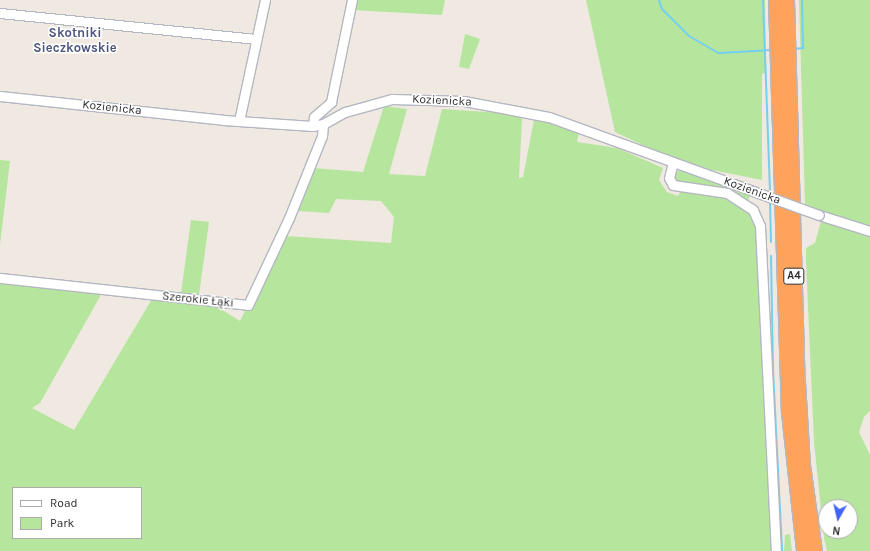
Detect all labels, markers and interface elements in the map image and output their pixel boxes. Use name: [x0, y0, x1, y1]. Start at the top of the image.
district label: Skotniki Sieczkowskie: [33, 26, 117, 57]
street label: Kozienicka: [412, 92, 472, 110]
street label: Kozienicka: [82, 98, 142, 118]
street label: Kozienicka: [722, 174, 782, 208]
road number: A4: [783, 267, 805, 285]
street label: Szerokie Łąki: [161, 289, 235, 311]
legend: [12, 487, 142, 539]
text: Road: [50, 496, 78, 510]
north arrow: [818, 499, 858, 539]
text: Park: [50, 516, 74, 530]
text: N: [832, 523, 841, 537]

